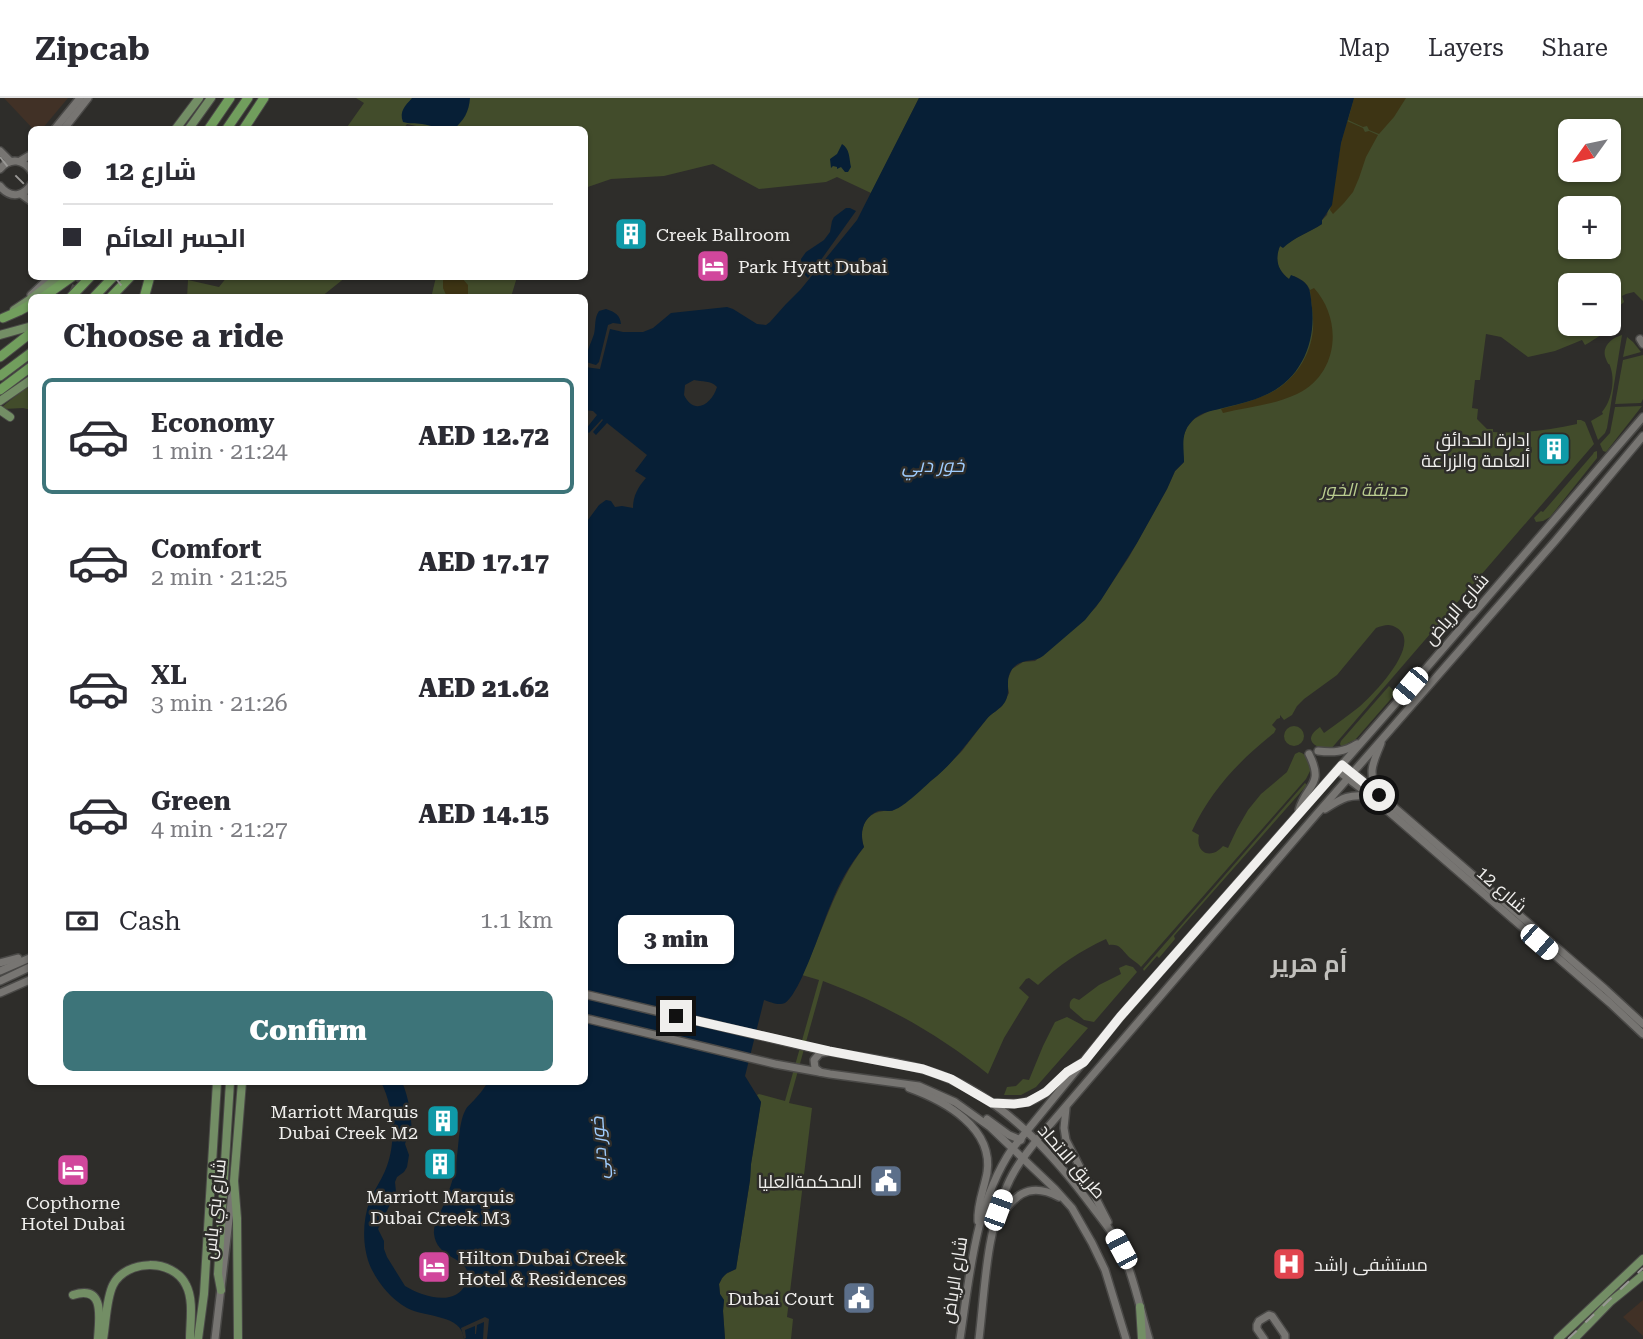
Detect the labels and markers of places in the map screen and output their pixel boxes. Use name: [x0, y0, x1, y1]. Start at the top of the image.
building icon: Creek Ballroom: [612, 215, 650, 253]
place label: Creek Ballroom: [656, 224, 790, 245]
hotel icon: Park Hyatt Dubai: [694, 247, 732, 285]
place label: Park Hyatt Dubai: [738, 256, 887, 277]
place label: إدارة الحدائق العامة والزراعة: [1421, 429, 1530, 472]
building icon: إدارة الحدائق العامة والزراعة: [1535, 430, 1573, 468]
place label: Marriott Marquis Dubai Creek M2: [271, 1101, 418, 1143]
building icon: Marriott Marquis Dubai Creek M2: [424, 1102, 462, 1140]
building icon: Marriott Marquis Dubai Creek M3: [421, 1145, 459, 1183]
hotel icon: Copthorne Hotel Dubai: [54, 1151, 92, 1189]
public building icon: المحكمةالعليا: [867, 1162, 905, 1200]
place label: المحكمةالعليا: [757, 1171, 862, 1192]
place label: Marriott Marquis Dubai Creek M3: [366, 1186, 514, 1228]
place label: Copthorne Hotel Dubai: [21, 1192, 125, 1234]
hospital icon: مستشفى راشد: [1270, 1245, 1308, 1283]
place label: Hilton Dubai Creek Hotel & Residences: [458, 1247, 626, 1289]
hotel icon: Hilton Dubai Creek Hotel & Residences: [415, 1248, 453, 1286]
place label: مستشفى راشد: [1314, 1254, 1428, 1276]
public building icon: Dubai Court: [840, 1279, 878, 1317]
place label: Dubai Court: [728, 1288, 834, 1309]

